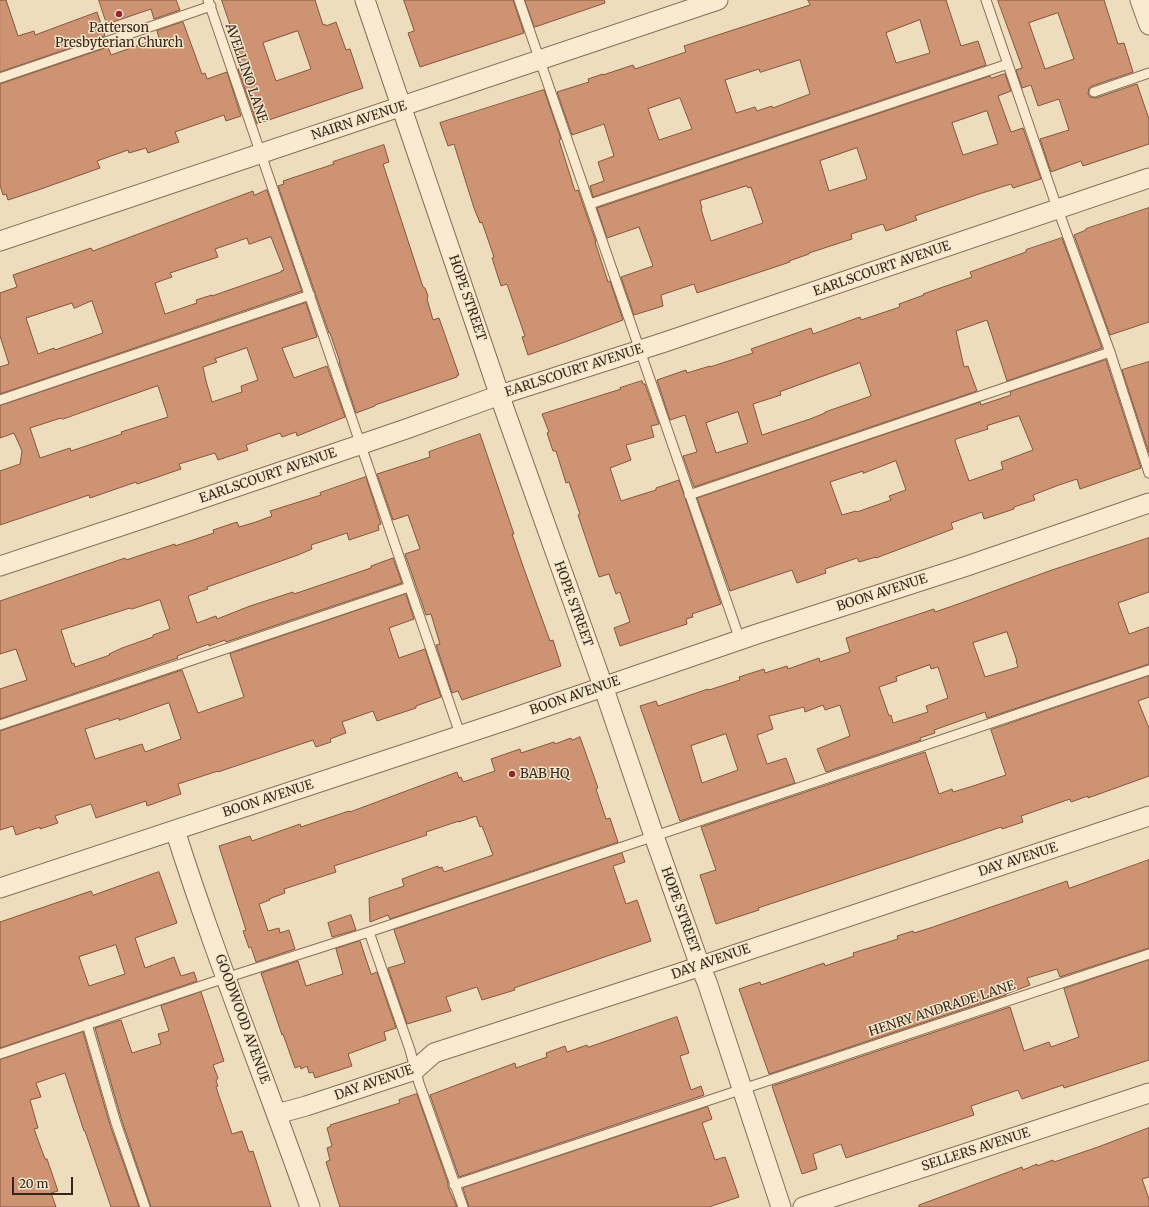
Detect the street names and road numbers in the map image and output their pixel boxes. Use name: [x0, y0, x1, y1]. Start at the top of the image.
street label: AVELLINO LANE: [222, 21, 270, 125]
street label: NAIRN AVENUE: [309, 98, 409, 144]
street label: EARLSCOURT AVENUE: [811, 238, 953, 300]
street label: HOPE STREET: [445, 253, 489, 343]
street label: EARLSCOURT AVENUE: [503, 341, 645, 401]
street label: EARLSCOURT AVENUE: [197, 445, 339, 507]
street label: HOPE STREET: [550, 559, 596, 649]
street label: BOON AVENUE: [835, 571, 929, 615]
street label: BOON AVENUE: [528, 673, 622, 719]
street label: BOON AVENUE: [221, 777, 315, 821]
street label: DAY AVENUE: [976, 840, 1060, 880]
street label: HOPE STREET: [657, 865, 703, 955]
street label: DAY AVENUE: [669, 941, 753, 983]
street label: GOODWOOD AVENUE: [211, 952, 273, 1086]
street label: HENRY ANDRADE LANE: [867, 978, 1017, 1040]
street label: DAY AVENUE: [332, 1062, 416, 1104]
street label: SELLERS AVENUE: [920, 1125, 1032, 1175]

